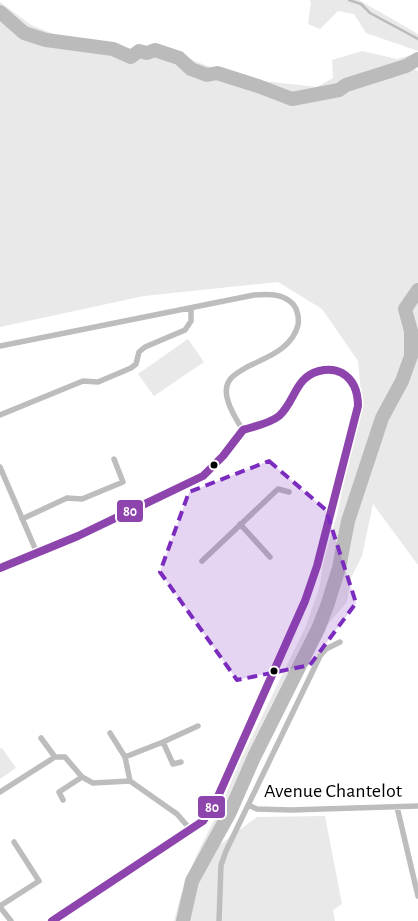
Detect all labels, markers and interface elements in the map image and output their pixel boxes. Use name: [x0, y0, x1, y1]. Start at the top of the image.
unlabelled marker: [209, 460, 219, 470]
line badge: 80: [116, 499, 144, 523]
text: 80: [123, 505, 137, 519]
unlabelled marker: [269, 666, 279, 676]
street label: Avenue Chantelot: [264, 781, 403, 801]
line badge: 80: [197, 795, 226, 819]
text: 80: [205, 801, 219, 815]

